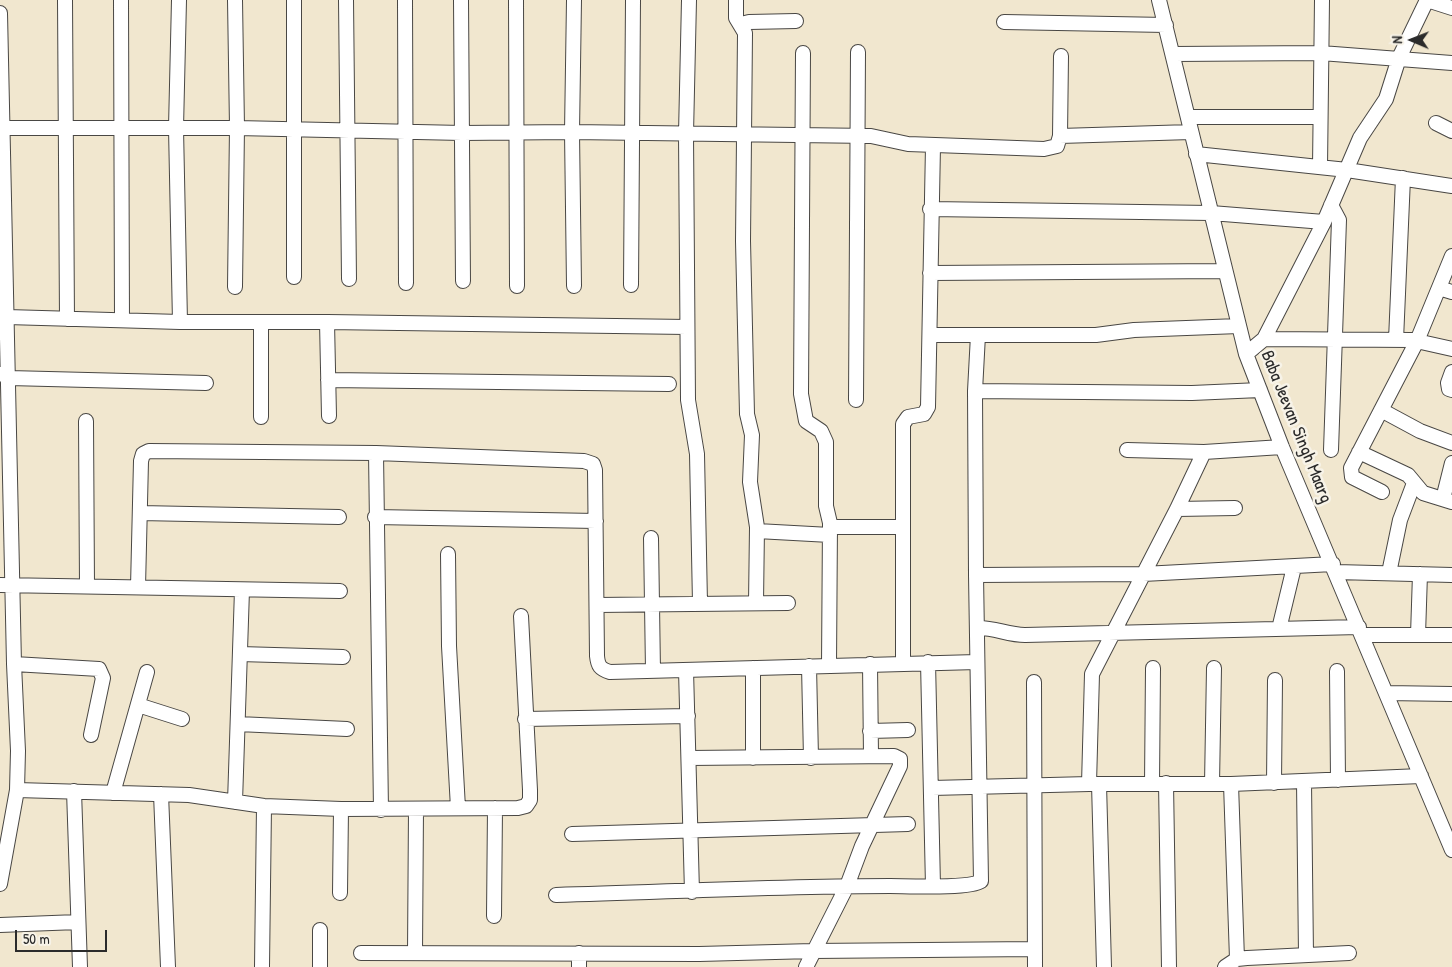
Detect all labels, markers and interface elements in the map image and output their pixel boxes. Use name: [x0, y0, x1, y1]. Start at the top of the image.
north arrow: [1387, 15, 1437, 65]
text: N: [1387, 36, 1406, 44]
street label: Baba Jeevan Singh Maarg: [1256, 348, 1336, 506]
scale bar: [18, 920, 110, 952]
text: 50 m: [23, 928, 50, 949]

